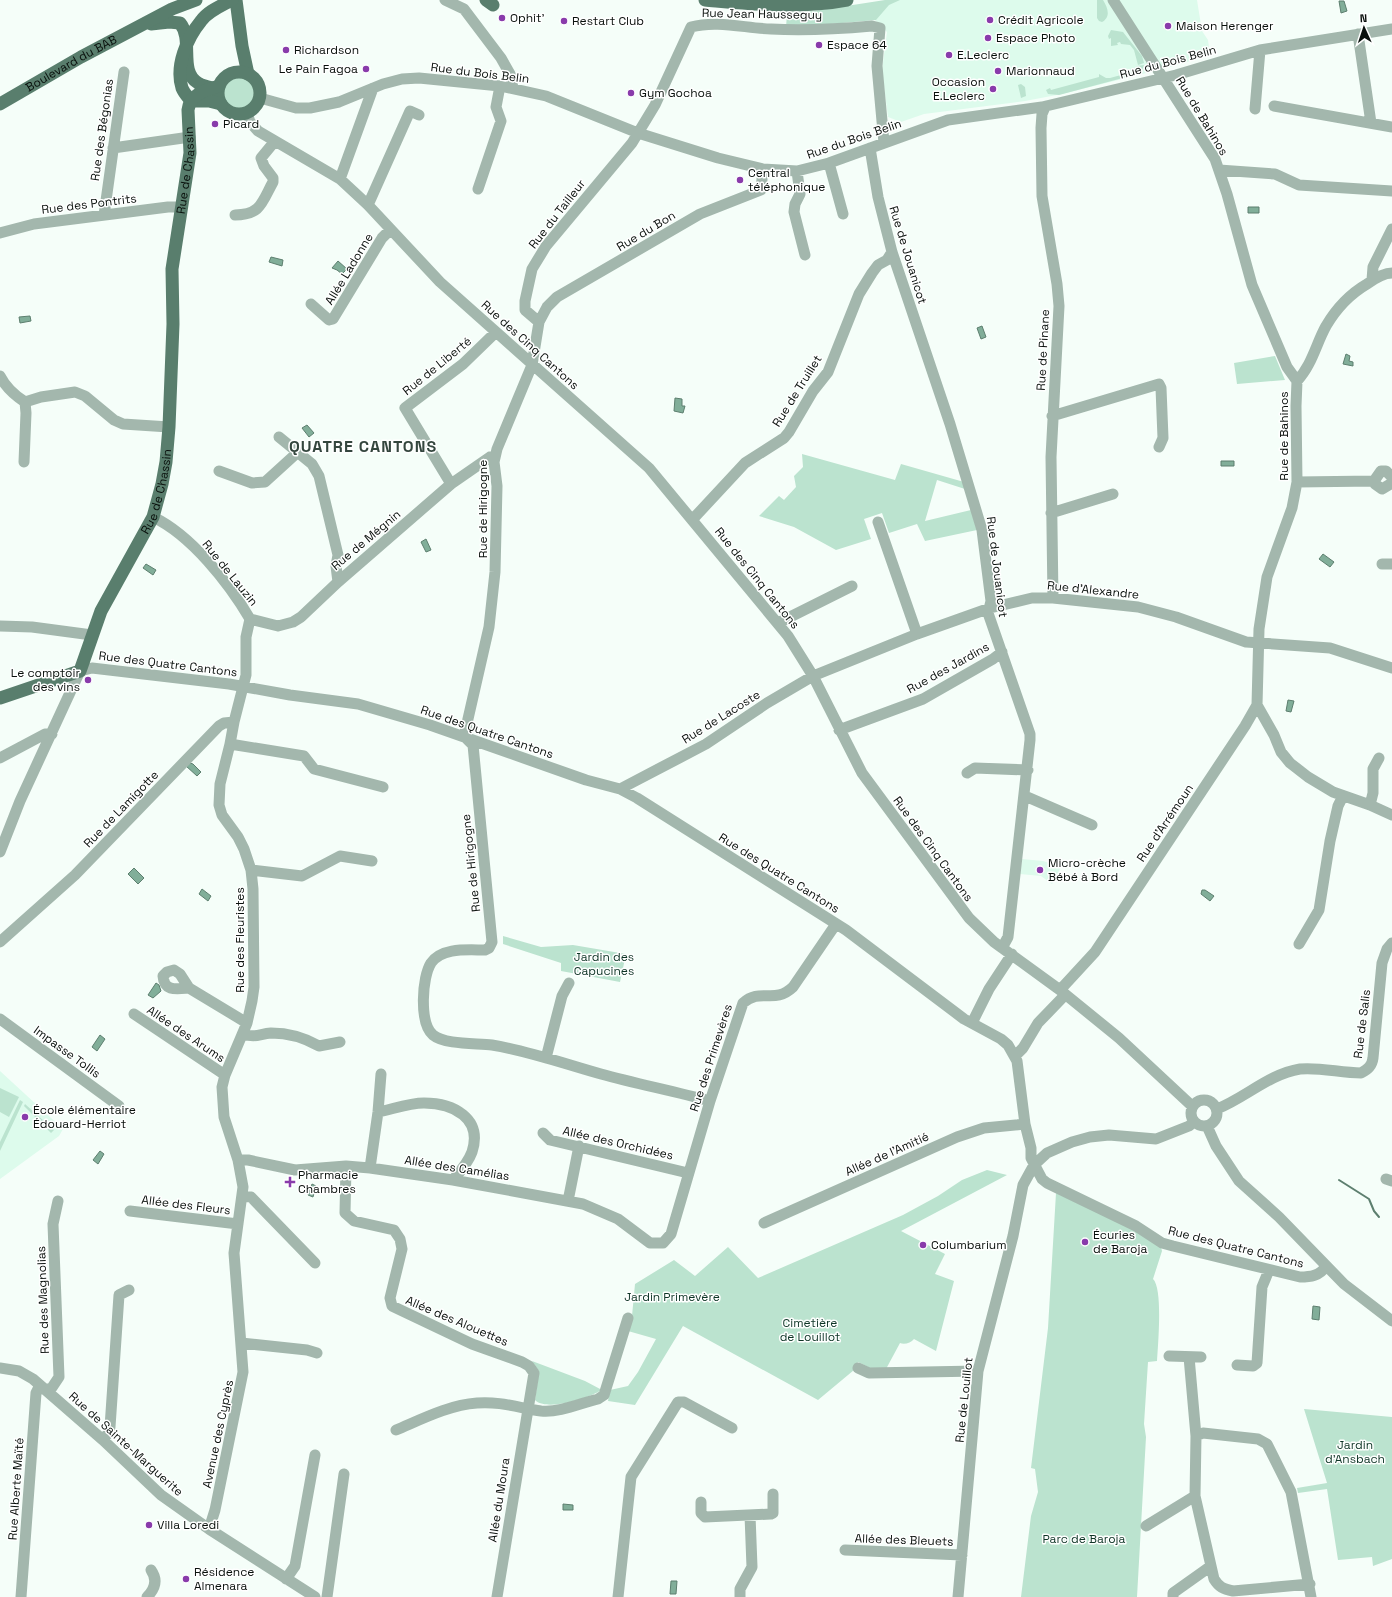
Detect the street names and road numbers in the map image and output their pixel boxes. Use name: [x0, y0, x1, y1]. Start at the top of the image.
street label: Rue Jean Hausseguy: [702, 5, 822, 23]
street label: Boulevard du BAB: [23, 31, 120, 95]
street label: Rue du Bois Belin: [1118, 41, 1218, 83]
street label: Rue du Bois Belin: [430, 59, 530, 87]
street label: Rue de Bahinos: [1172, 74, 1232, 158]
street label: Rue des Bégonias: [87, 78, 117, 182]
street label: Rue du Bois Belin: [804, 115, 904, 163]
street label: Rue de Chassin: [173, 126, 198, 215]
street label: Rue du Tailleur: [525, 176, 589, 252]
street label: Rue des Pontrits: [40, 190, 138, 218]
street label: Rue de Jouanicot: [885, 204, 931, 306]
street label: Rue du Bon: [614, 207, 678, 255]
street label: Allée Ladonne: [321, 230, 377, 308]
street label: Rue des Cinq Cantons: [478, 297, 582, 393]
street label: Rue de Pinane: [1033, 309, 1053, 391]
street label: Rue de Liberté: [399, 333, 475, 399]
street label: Rue de Truillet: [769, 352, 825, 430]
street label: Rue de Bahinos: [1276, 391, 1292, 481]
street label: Rue de Chassin: [137, 448, 175, 537]
street label: Rue de Hirigogne: [475, 460, 491, 558]
street label: Rue de Mégnin: [328, 506, 404, 574]
street label: Rue de Jouanicot: [983, 516, 1011, 618]
street label: Rue des Cinq Cantons: [711, 524, 803, 632]
street label: Rue de Lauzin: [199, 537, 261, 609]
street label: Rue d'Alexandre: [1046, 577, 1140, 603]
street label: Rue des Jardins: [904, 639, 992, 697]
street label: Rue des Quatre Cantons: [98, 648, 238, 680]
street label: Rue de Lacoste: [679, 687, 763, 747]
street label: Rue des Quatre Cantons: [418, 702, 556, 762]
street label: Rue de Lamigotte: [80, 767, 162, 851]
street label: Rue d'Arrémoun: [1133, 781, 1197, 865]
street label: Rue des Cinq Cantons: [889, 793, 977, 905]
street label: Rue de Hirigogne: [458, 813, 484, 913]
street label: Rue des Quatre Cantons: [716, 829, 842, 917]
street label: Rue des Fleuristes: [232, 887, 248, 993]
street label: Rue de Salis: [1350, 989, 1374, 1059]
street label: Allée des Arums: [144, 1002, 228, 1066]
street label: Rue des Primevères: [686, 1002, 736, 1114]
street label: Impasse Tollis: [30, 1022, 104, 1082]
street label: Allée des Orchidées: [561, 1122, 675, 1164]
street label: Allée de l'Amitié: [843, 1128, 931, 1180]
street label: Allée des Camélias: [403, 1152, 511, 1184]
street label: Allée des Fleurs: [141, 1192, 231, 1218]
street label: Rue des Quatre Cantons: [1166, 1222, 1306, 1272]
street label: Rue des Magnolias: [33, 1246, 53, 1354]
street label: Allée des Alouettes: [403, 1292, 511, 1350]
street label: Rue de Louillot: [952, 1356, 976, 1444]
street label: Avenue des Cyprès: [199, 1378, 237, 1490]
street label: Rue de Sainte-Marguerite: [65, 1388, 187, 1500]
street label: Rue Alberte Maïté: [4, 1437, 28, 1541]
street label: Allée du Moura: [484, 1457, 514, 1543]
street label: Allée des Bleuets: [854, 1530, 954, 1550]

